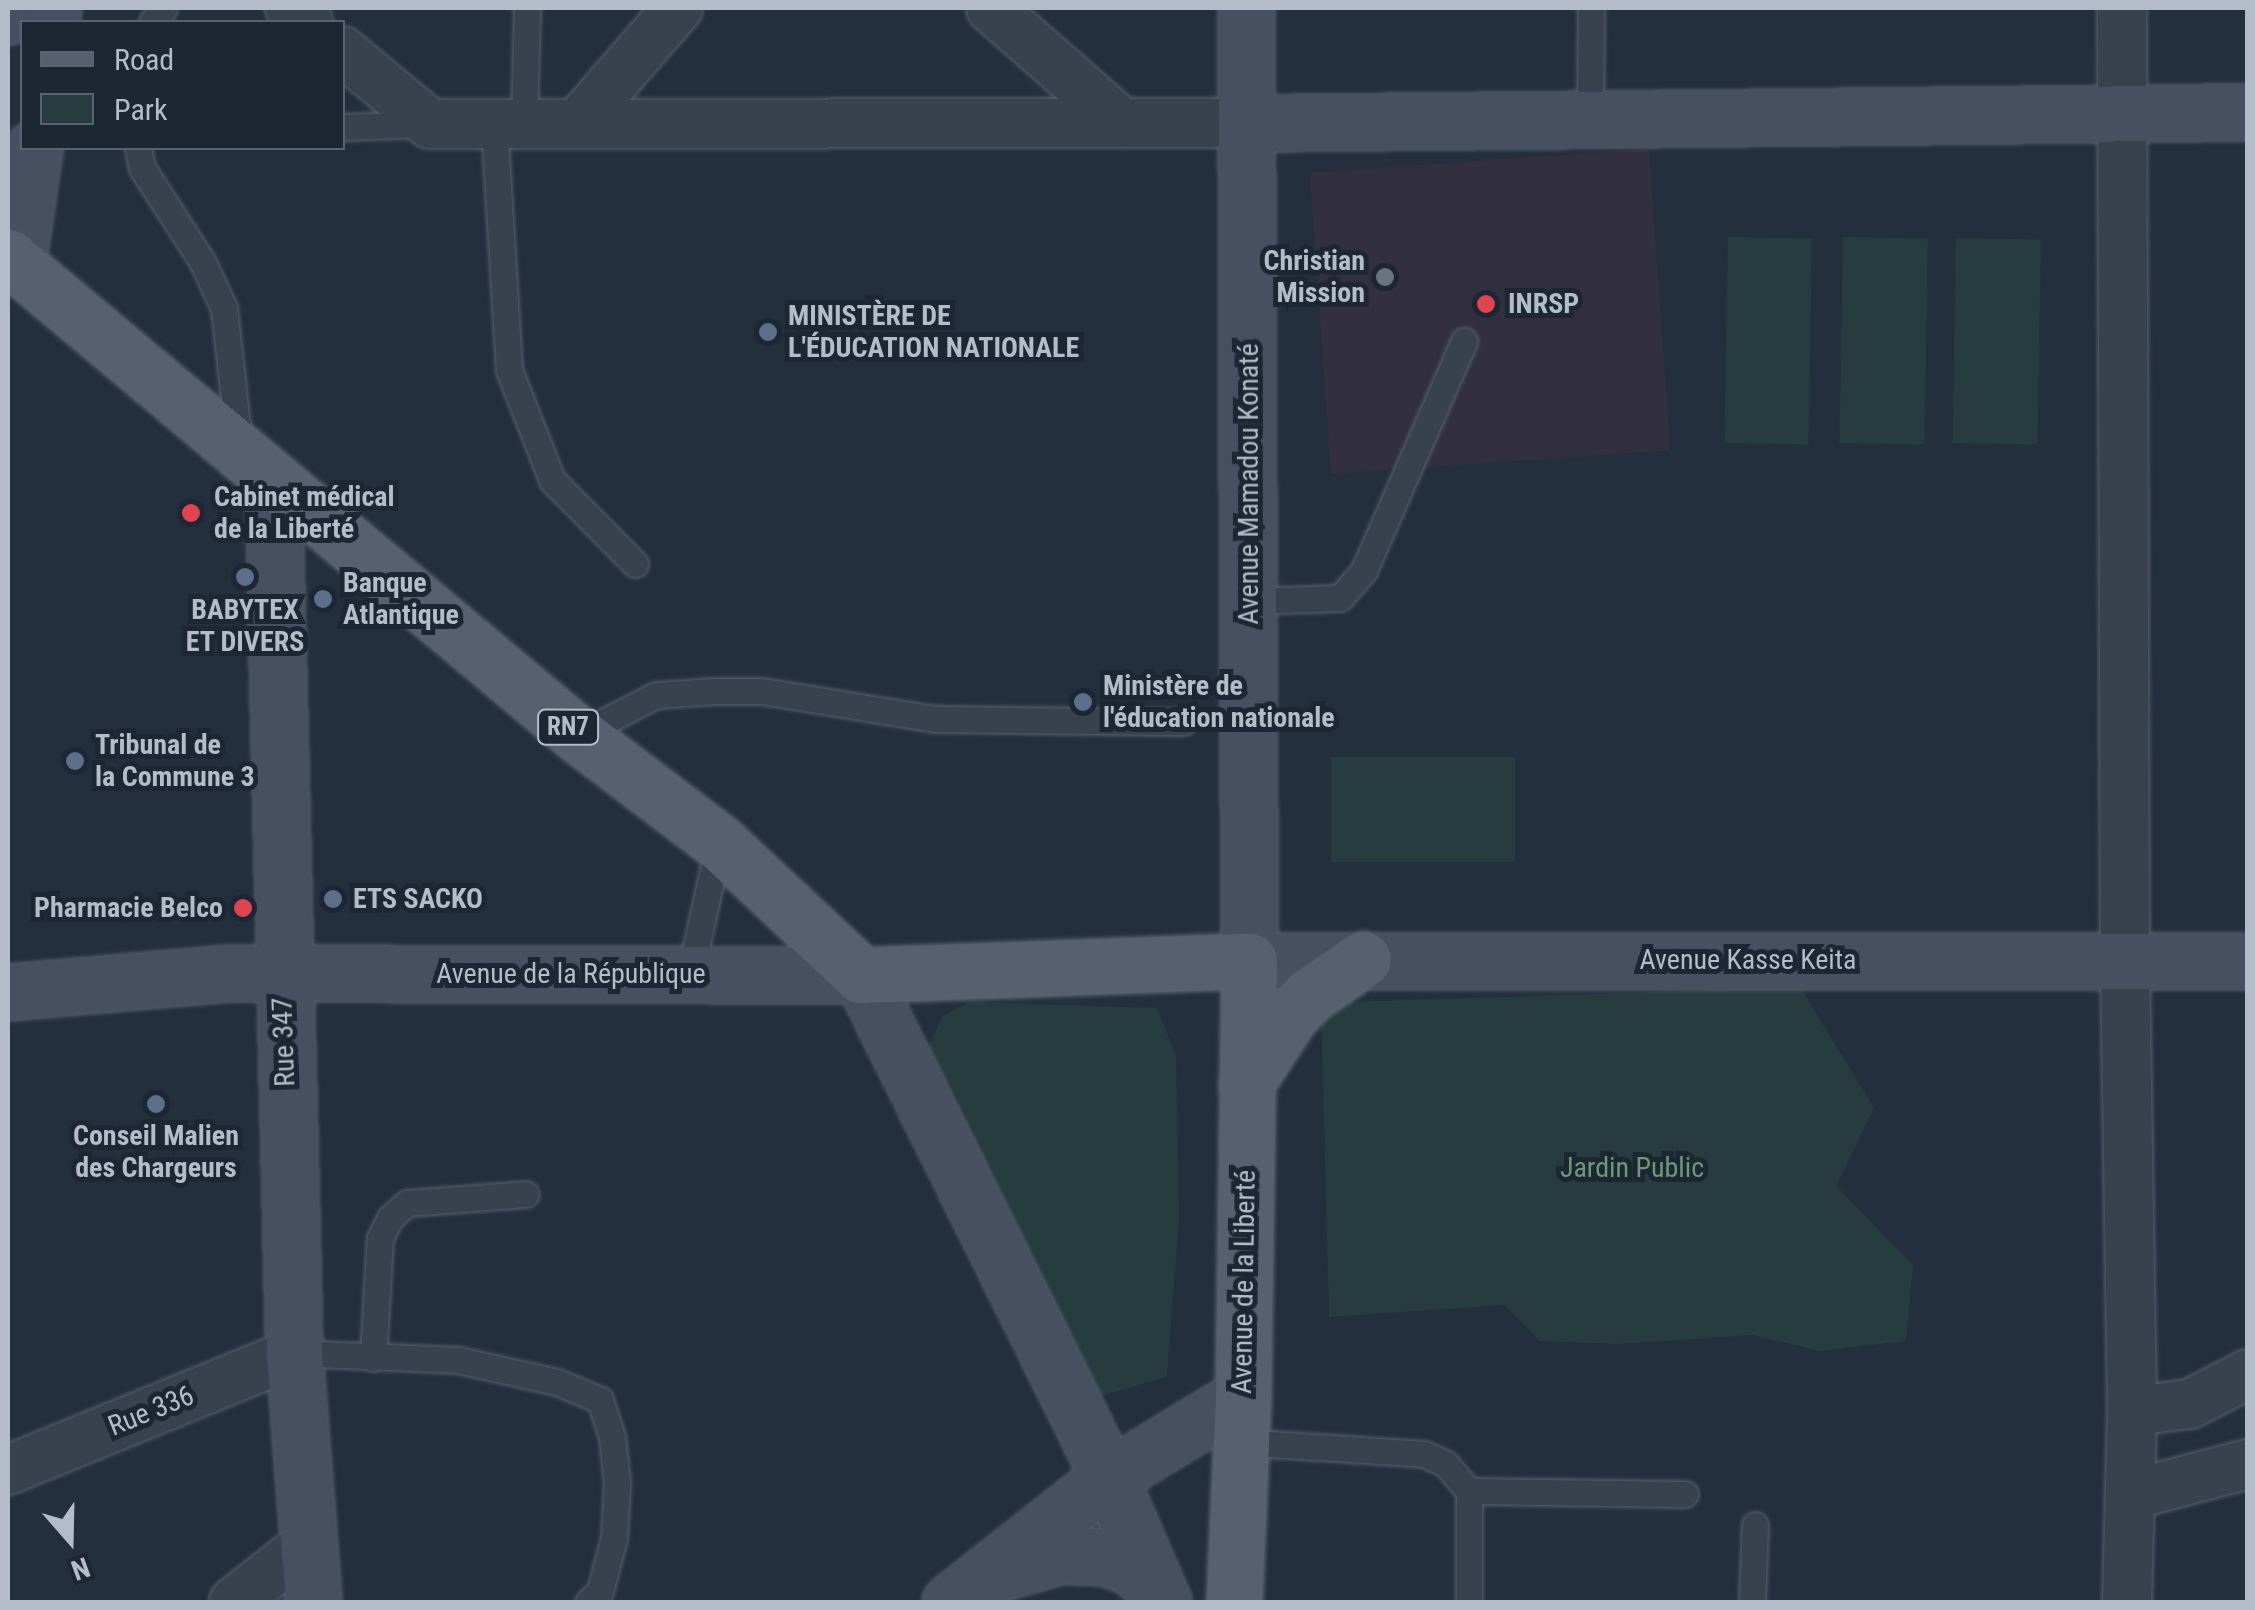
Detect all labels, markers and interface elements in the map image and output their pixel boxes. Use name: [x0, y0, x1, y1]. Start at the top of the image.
legend: [20, 20, 345, 150]
text: Road: [114, 42, 174, 77]
text: Park: [114, 92, 168, 127]
place label: Christian Mission: [1264, 244, 1365, 310]
marker: Christian Mission: [1374, 266, 1396, 288]
place label: INRSP: [1508, 287, 1579, 321]
marker: INRSP: [1473, 291, 1499, 317]
place label: MINISTÈRE DE L'ÉDUCATION NATIONALE: [788, 299, 1079, 365]
marker: MINISTÈRE DE L'ÉDUCATION NATIONALE: [757, 321, 779, 343]
street label: Avenue Mamadou Konaté: [1232, 343, 1266, 625]
place label: Cabinet médical de la Liberté: [214, 480, 395, 546]
marker: Cabinet médical de la Liberté: [178, 500, 204, 526]
marker: BABYTEX ET DIVERS: [234, 566, 256, 588]
place label: Banque Atlantique: [343, 566, 459, 632]
marker: Banque Atlantique: [312, 588, 334, 610]
place label: BABYTEX ET DIVERS: [185, 593, 305, 659]
place label: Ministère de l'éducation nationale: [1103, 669, 1335, 735]
marker: Ministère de l'éducation nationale: [1072, 691, 1094, 713]
road number: RN7: [536, 707, 600, 747]
place label: Tribunal de la Commune 3: [95, 728, 255, 794]
marker: Tribunal de la Commune 3: [64, 750, 86, 772]
place label: ETS SACKO: [353, 882, 483, 916]
marker: ETS SACKO: [322, 888, 344, 910]
place label: Pharmacie Belco: [34, 891, 223, 925]
marker: Pharmacie Belco: [232, 897, 254, 919]
street label: Avenue Kasse Keita: [1640, 943, 1856, 977]
street label: Avenue de la République: [436, 957, 706, 991]
street label: Rue 347: [266, 997, 302, 1087]
marker: Conseil Malien des Chargeurs: [145, 1093, 167, 1115]
place label: Conseil Malien des Chargeurs: [73, 1119, 239, 1185]
park label: Jardin Public: [1560, 1151, 1704, 1185]
street label: Avenue de la Liberté: [1225, 1170, 1263, 1394]
street label: Rue 336: [103, 1379, 199, 1443]
north arrow: [20, 1490, 120, 1590]
text: N: [67, 1550, 94, 1587]

